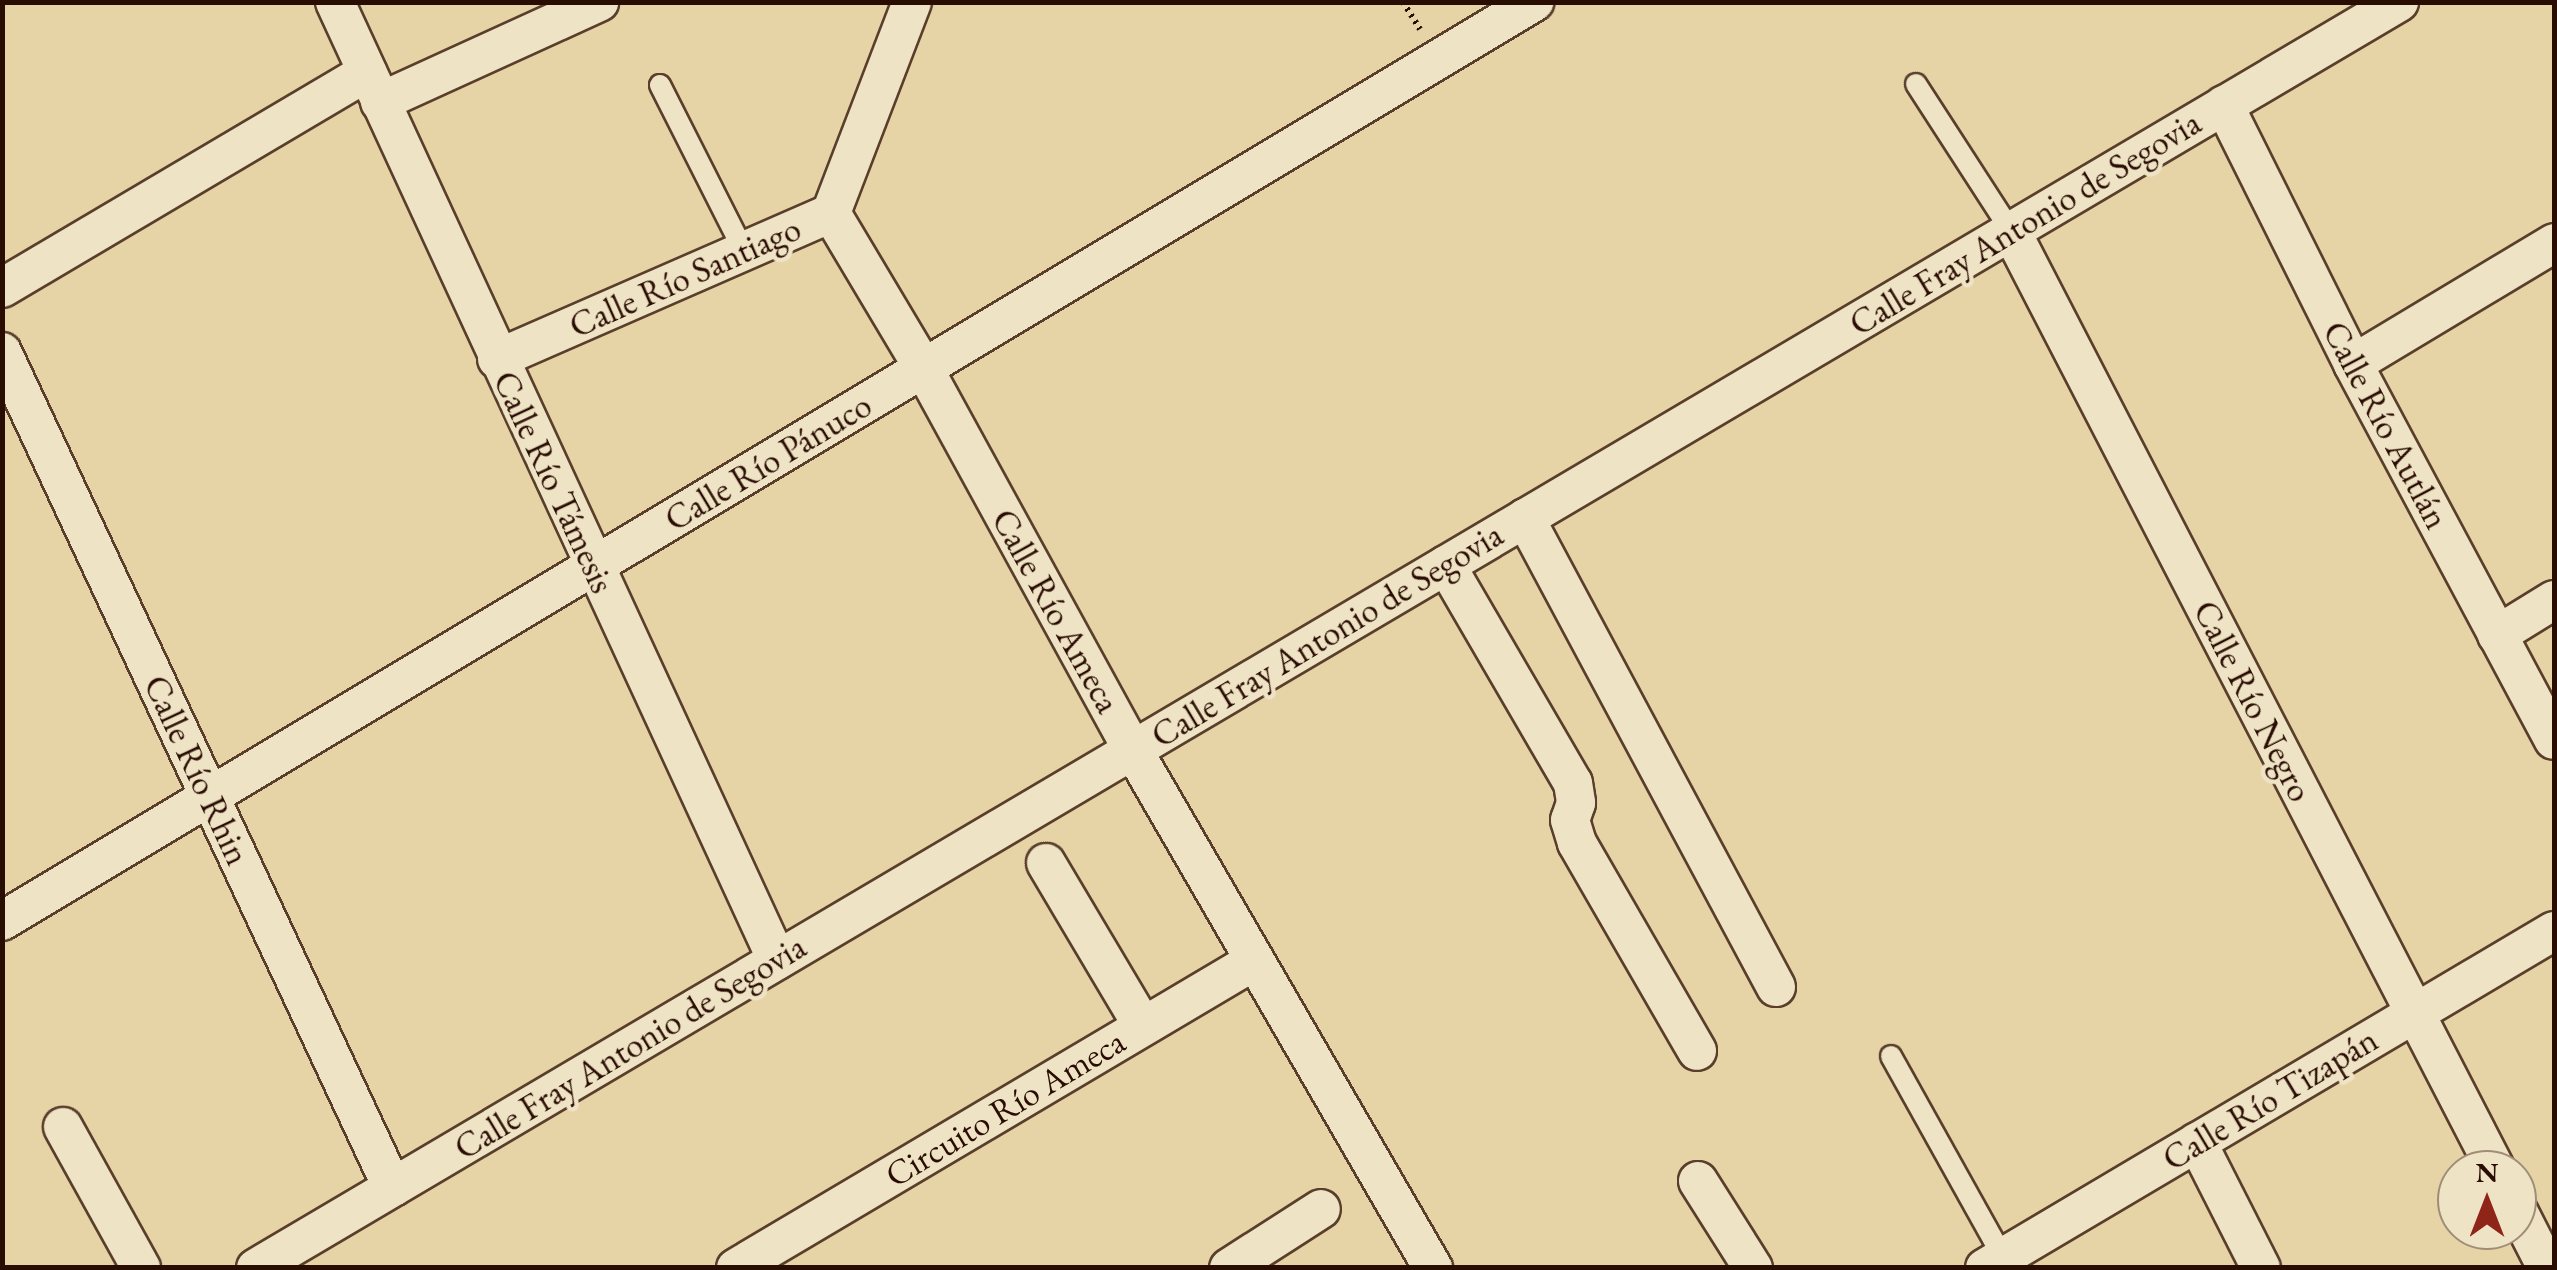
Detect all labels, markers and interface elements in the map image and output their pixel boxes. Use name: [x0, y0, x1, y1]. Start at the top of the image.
street label: Calle Fray Antonio de Segovia: [1842, 101, 2208, 345]
street label: Calle Río Santiago: [563, 207, 807, 347]
street label: Calle Río Autlán: [2314, 314, 2458, 536]
street label: Calle Río Támesis: [484, 364, 624, 600]
street label: Calle Río Pánuco: [657, 384, 879, 540]
street label: Calle Río Ameca: [983, 502, 1129, 720]
street label: Calle Fray Antonio de Segovia: [1144, 513, 1510, 757]
street label: Calle Río Negro: [2184, 594, 2322, 808]
street label: Calle Río Rhin: [135, 669, 259, 871]
street label: Calle Fray Antonio de Segovia: [447, 925, 813, 1169]
street label: Calle Río Tizapán: [2155, 1018, 2385, 1180]
street label: Circuito Río Ameca: [878, 1020, 1132, 1196]
north arrow: [2437, 1150, 2537, 1250]
text: N: [2476, 1154, 2498, 1190]

